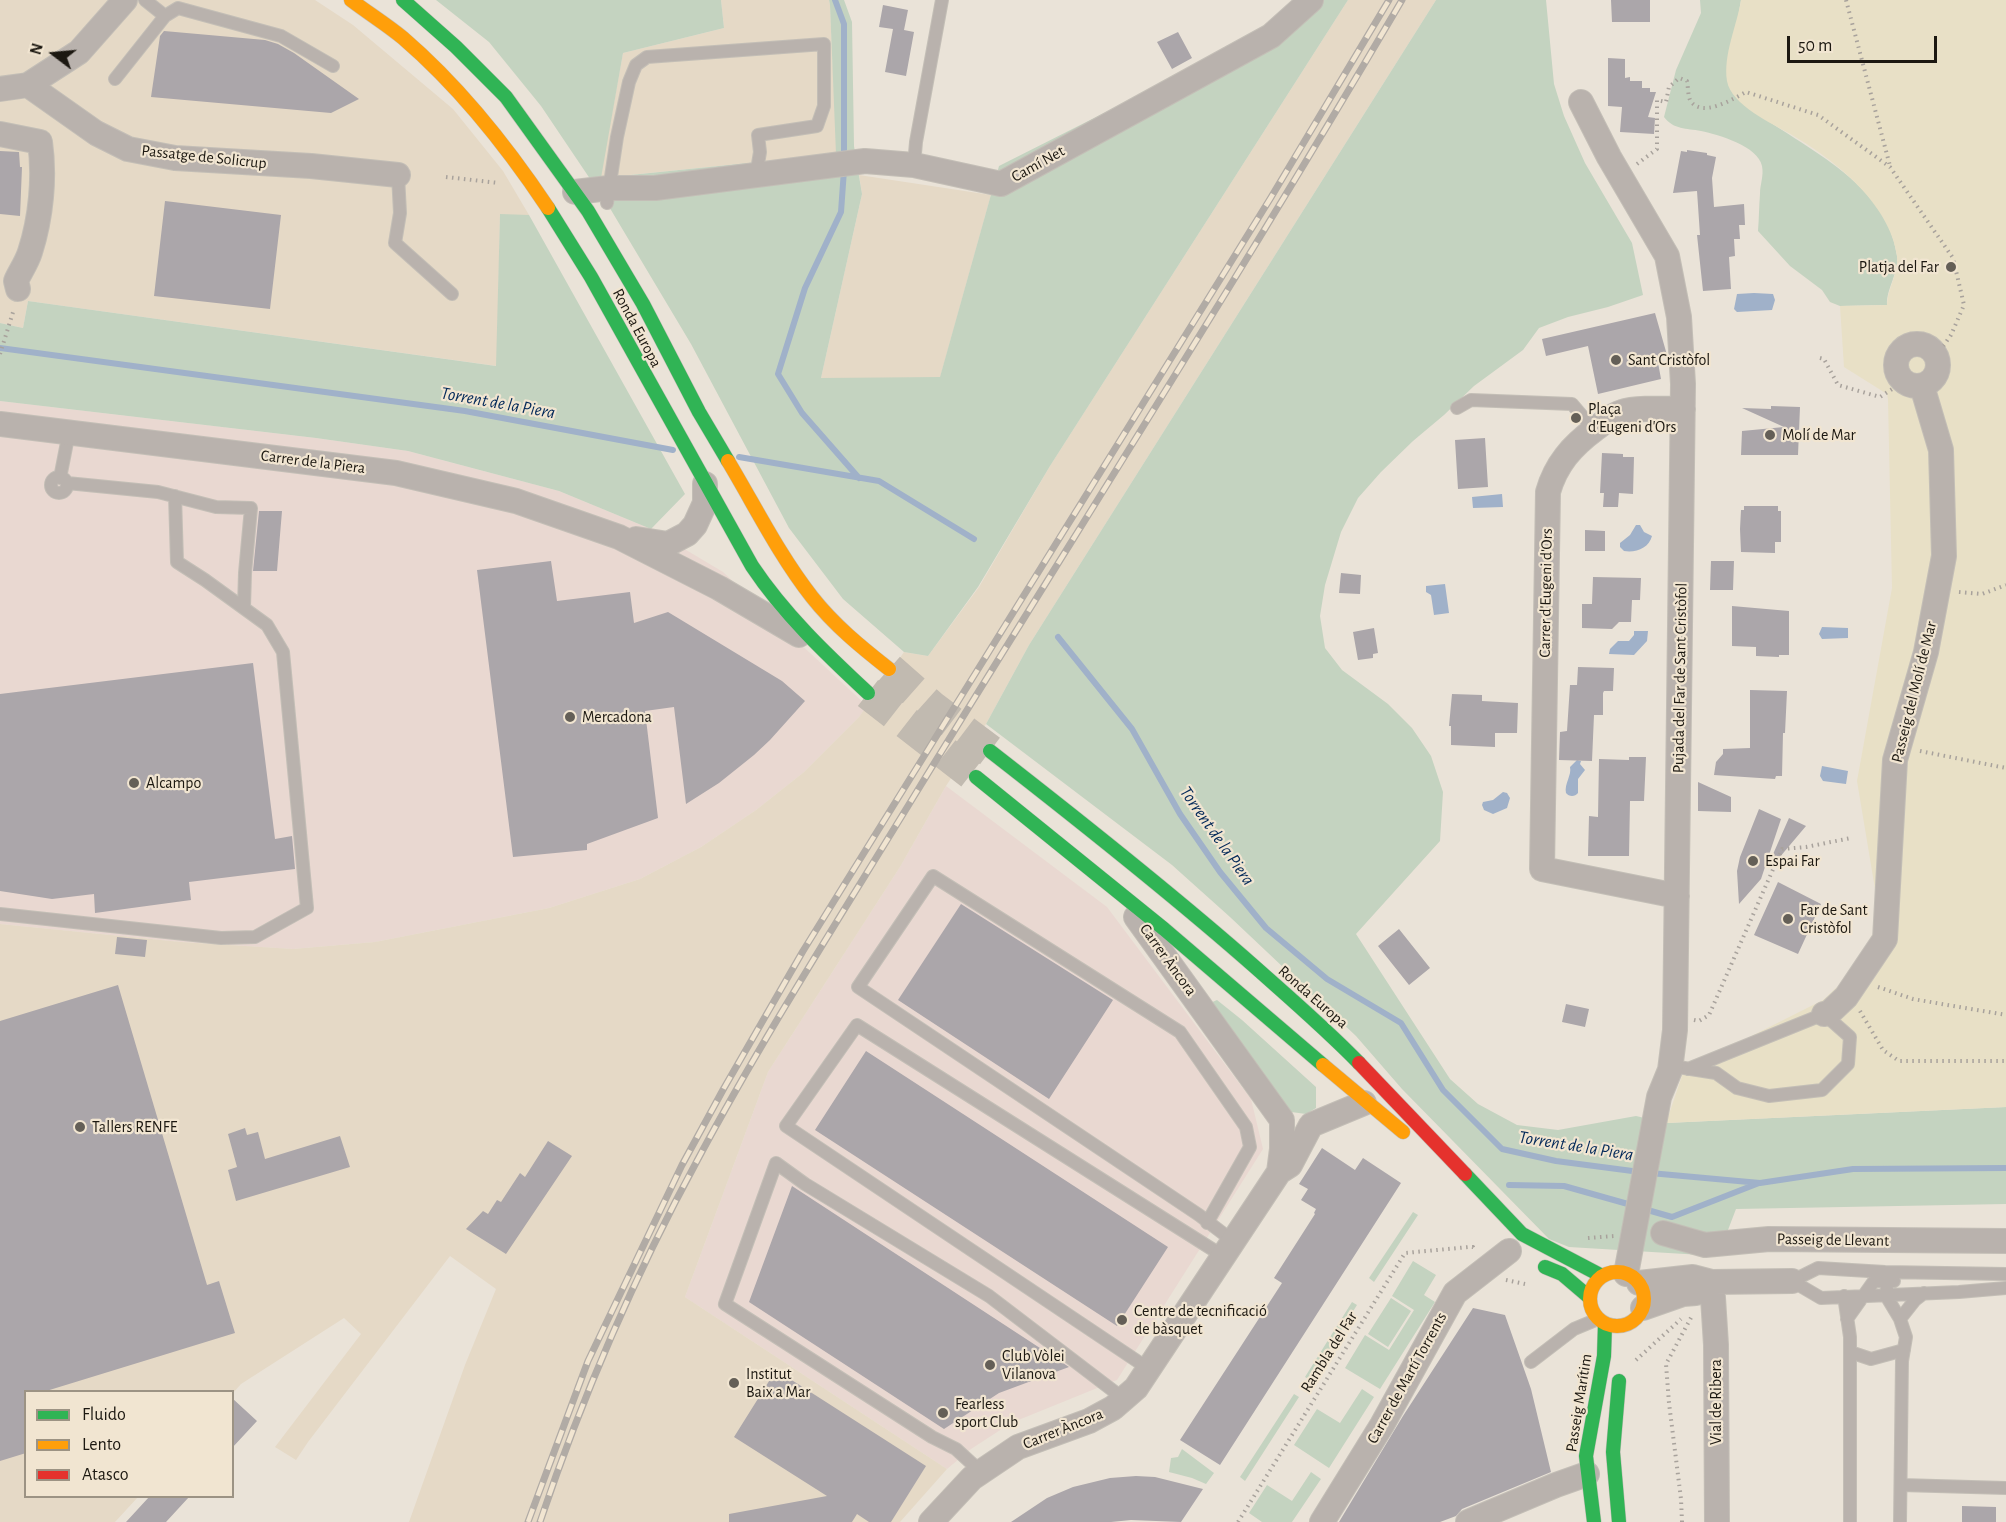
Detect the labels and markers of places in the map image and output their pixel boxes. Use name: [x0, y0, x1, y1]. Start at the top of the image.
place label: Platja del Far: [1859, 257, 1939, 277]
marker: Platja del Far: [1944, 260, 1958, 274]
place label: Sant Cristòfol: [1628, 350, 1710, 370]
marker: Sant Cristòfol: [1609, 353, 1623, 367]
place label: Plaça d'Eugeni d'Ors: [1588, 399, 1676, 437]
marker: Plaça d'Eugeni d'Ors: [1569, 411, 1583, 425]
place label: Molí de Mar: [1782, 425, 1856, 445]
marker: Molí de Mar: [1763, 428, 1777, 442]
place label: Mercadona: [582, 707, 652, 727]
marker: Mercadona: [563, 710, 577, 724]
place label: Alcampo: [146, 773, 201, 793]
marker: Alcampo: [127, 776, 141, 790]
place label: Espai Far: [1765, 851, 1820, 871]
marker: Espai Far: [1746, 854, 1760, 868]
place label: Far de Sant Cristòfol: [1800, 900, 1868, 938]
marker: Far de Sant Cristòfol: [1781, 912, 1795, 926]
place label: Tallers RENFE: [92, 1117, 177, 1137]
marker: Tallers RENFE: [73, 1120, 87, 1134]
place label: Centre de tecnificació de bàsquet: [1134, 1301, 1267, 1339]
marker: Centre de tecnificació de bàsquet: [1115, 1313, 1129, 1327]
place label: Club Vòlei Vilanova: [1002, 1346, 1065, 1384]
marker: Club Vòlei Vilanova: [983, 1358, 997, 1372]
place label: Institut Baix a Mar: [746, 1364, 810, 1402]
marker: Institut Baix a Mar: [727, 1376, 741, 1390]
place label: Fearless sport Club: [955, 1394, 1018, 1432]
marker: Fearless sport Club: [936, 1406, 950, 1420]

